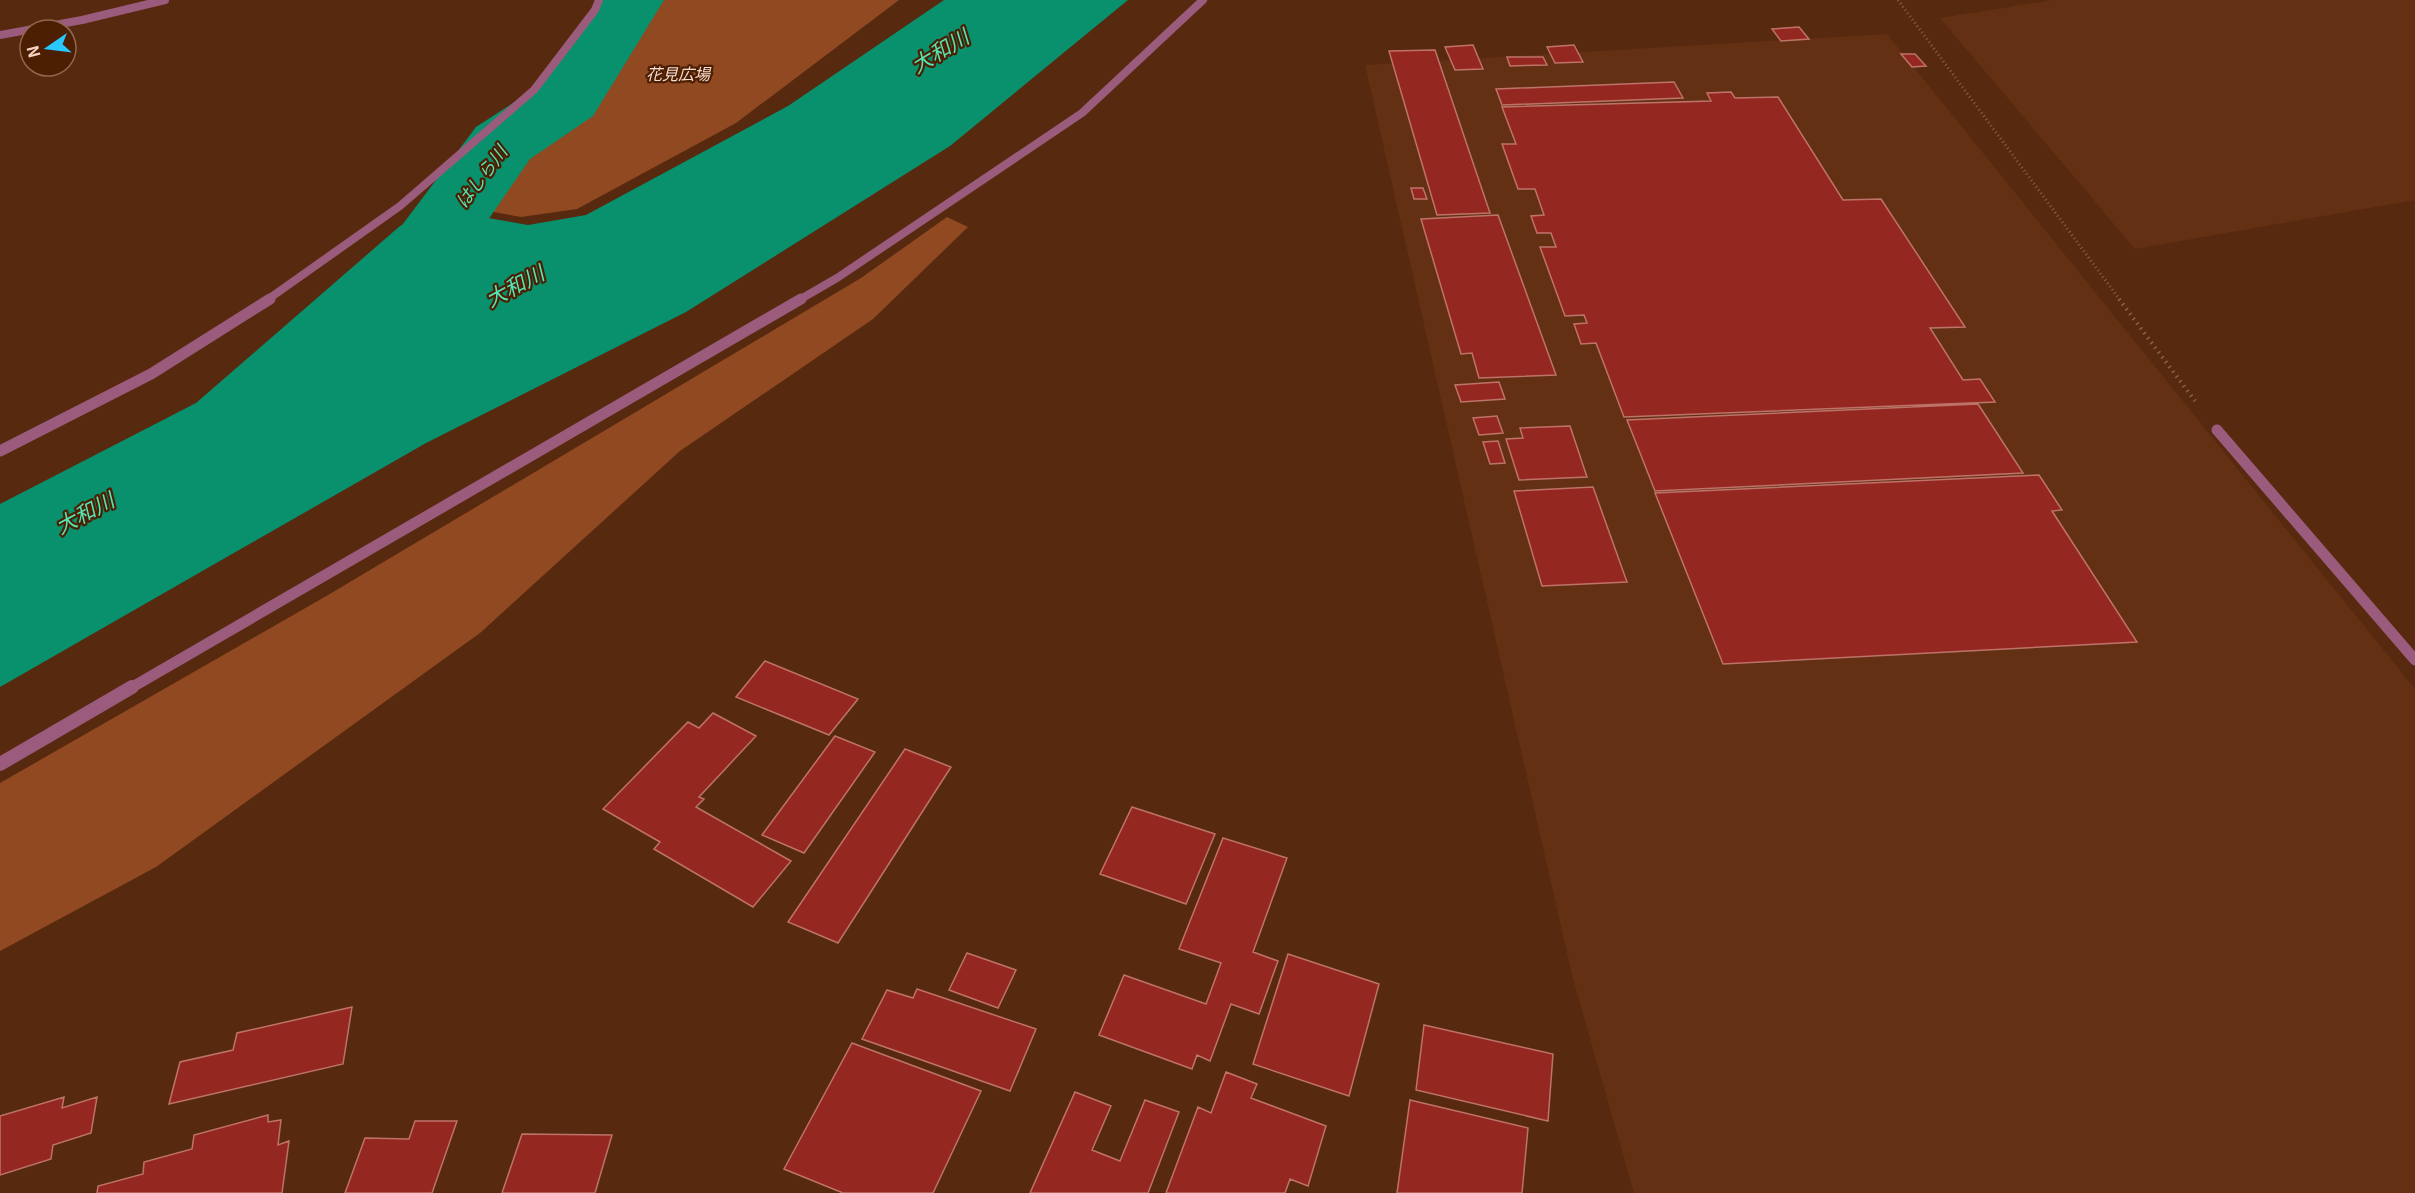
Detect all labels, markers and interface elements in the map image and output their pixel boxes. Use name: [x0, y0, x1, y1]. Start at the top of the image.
north arrow: [18, 18, 78, 78]
water label: 大和川: [904, 20, 975, 79]
text: N: [19, 43, 46, 61]
park label: 花見広場: [646, 61, 712, 85]
water label: はしら川: [448, 138, 513, 213]
water label: 大和川: [479, 256, 551, 313]
water label: 大和川: [49, 483, 121, 540]

